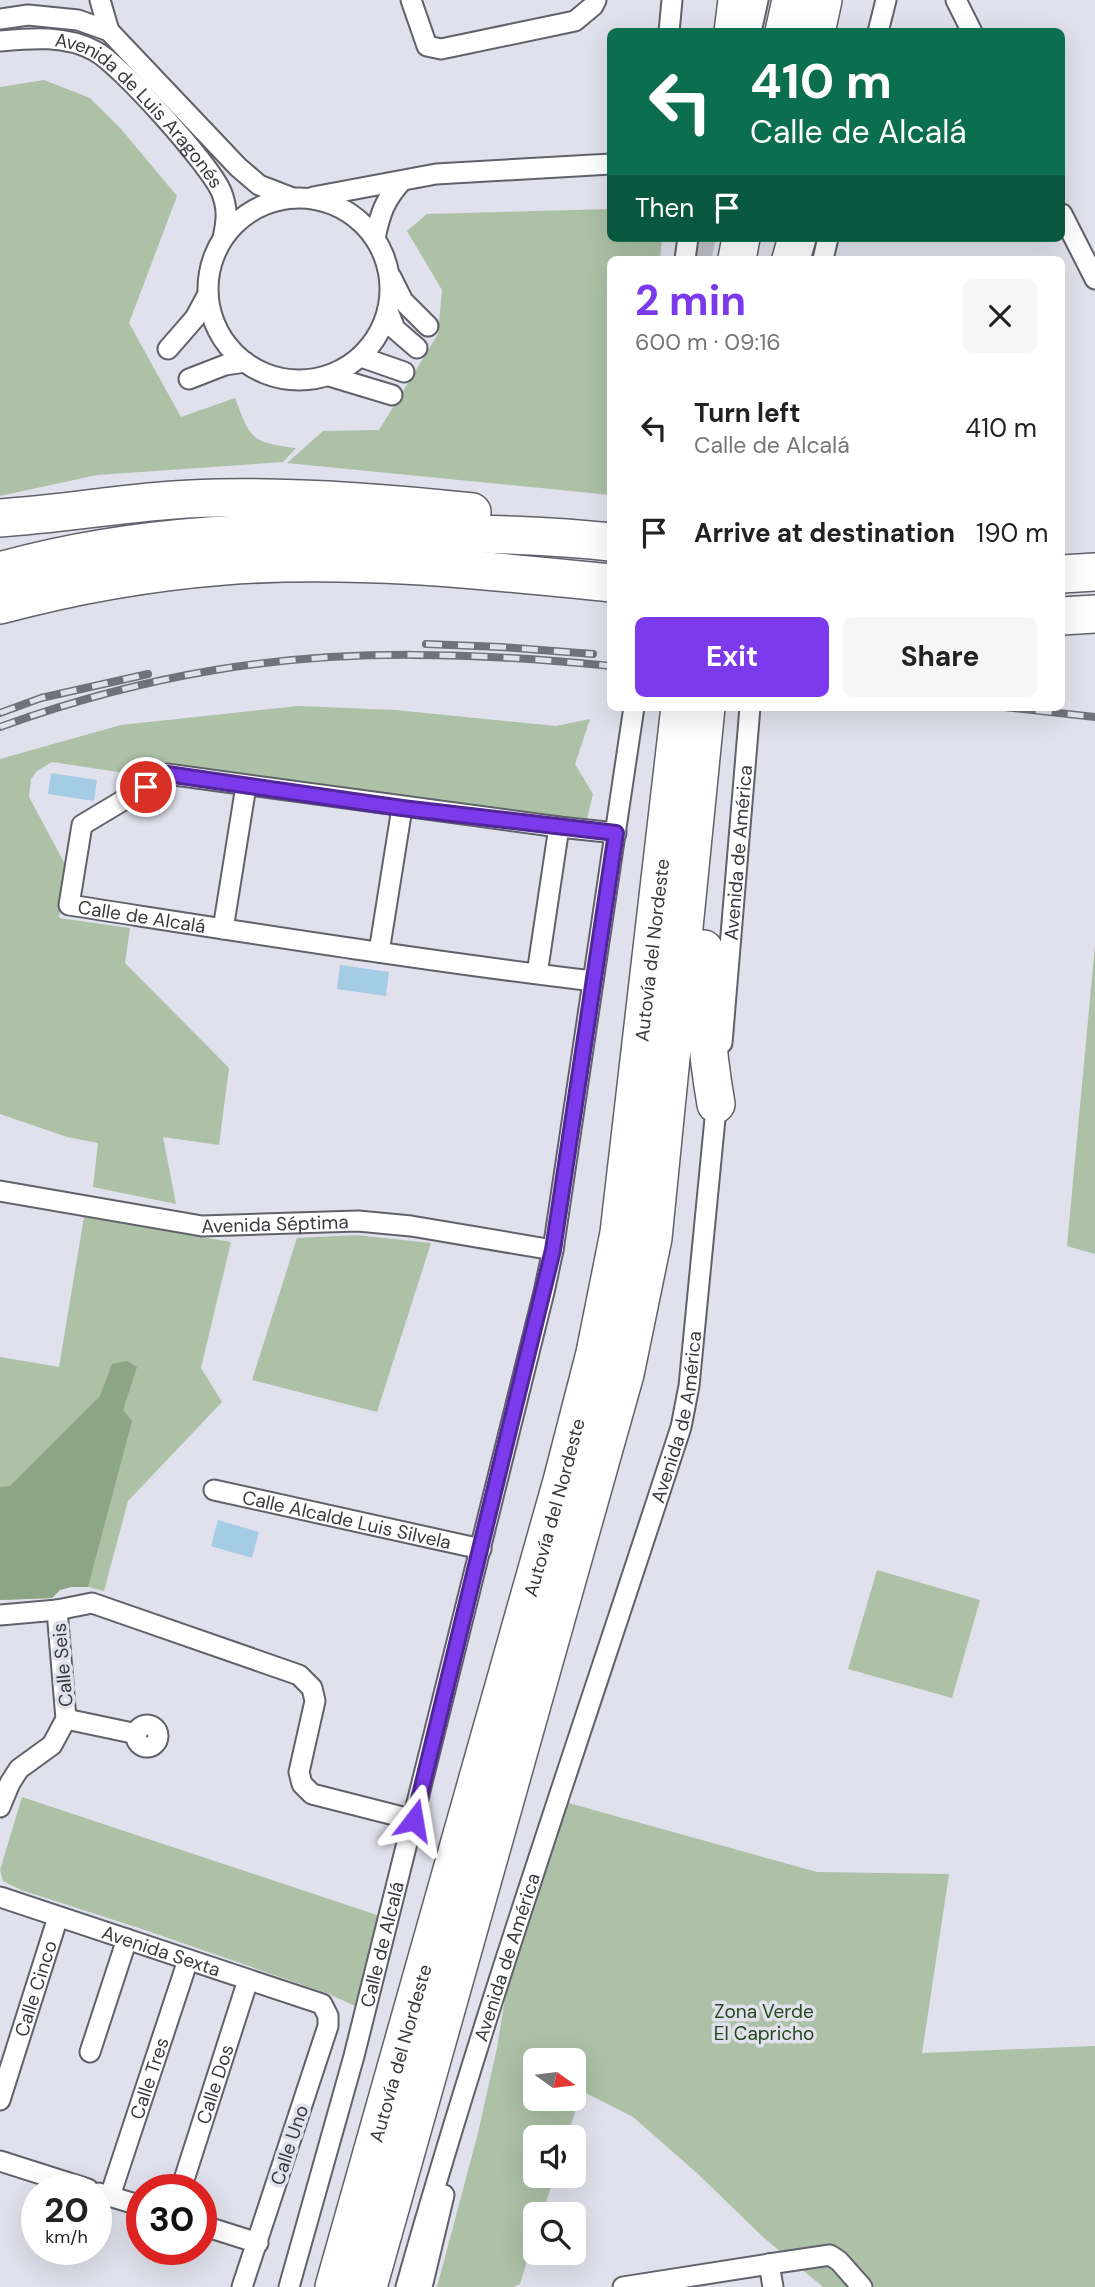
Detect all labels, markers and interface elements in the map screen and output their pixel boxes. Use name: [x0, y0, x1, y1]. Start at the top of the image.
street label: Avenida de Luis Aragonés: [53, 27, 229, 193]
text: 410 m: [750, 49, 892, 113]
icon: left: [635, 56, 726, 147]
text: Calle de Alcalá: [750, 111, 967, 153]
icon: arrive: [708, 189, 746, 227]
text: Then: [635, 191, 694, 225]
text: 2 min: [635, 273, 746, 328]
button: close: [963, 279, 1037, 353]
text: 600 m · 09:16: [635, 327, 781, 357]
text: Turn left: [694, 396, 801, 430]
icon: left: [635, 409, 673, 447]
text: 410 m: [965, 411, 1037, 445]
text: Calle de Alcalá: [694, 430, 850, 460]
icon: arrive: [635, 514, 673, 552]
text: Arrive at destination: [694, 516, 955, 550]
text: 190 m: [976, 516, 1048, 550]
button: Exit: [635, 617, 829, 697]
button: Share: [843, 617, 1037, 697]
pin: [116, 757, 176, 817]
street label: Avenida de América: [719, 764, 758, 941]
icon: arrive: [127, 768, 165, 806]
street label: Autovía del Nordeste: [629, 857, 675, 1043]
street label: Calle de Alcalá: [76, 895, 207, 939]
street label: Avenida Séptima: [201, 1209, 349, 1239]
street label: Avenida de América: [645, 1330, 707, 1506]
street label: Autovía del Nordeste: [518, 1416, 591, 1600]
street label: Calle Alcalde Luis Silvela: [240, 1485, 454, 1555]
street label: Calle Seis: [46, 1622, 79, 1708]
position arrow: [377, 1783, 451, 1857]
street label: Avenida de América: [468, 1870, 546, 2045]
street label: Calle de Alcalá: [355, 1879, 410, 2010]
street label: Avenida Sexta: [99, 1920, 224, 1982]
street label: Calle Cinco: [9, 1937, 63, 2040]
street label: Autovía del Nordeste: [364, 1961, 438, 2145]
park label: Zona Verde El Capricho: [714, 1999, 814, 2046]
street label: Calle Tres: [124, 2034, 175, 2123]
street label: Calle Dos: [191, 2041, 240, 2127]
north arrow: [523, 2048, 586, 2110]
map controls: [523, 2048, 586, 2265]
street label: Calle Uno: [265, 2102, 314, 2188]
button: sound: [523, 2125, 586, 2188]
speed limit sign: 30: [126, 2174, 217, 2265]
text: 20: [44, 2187, 89, 2233]
button: search: [523, 2202, 586, 2265]
text: km/h: [45, 2225, 88, 2249]

